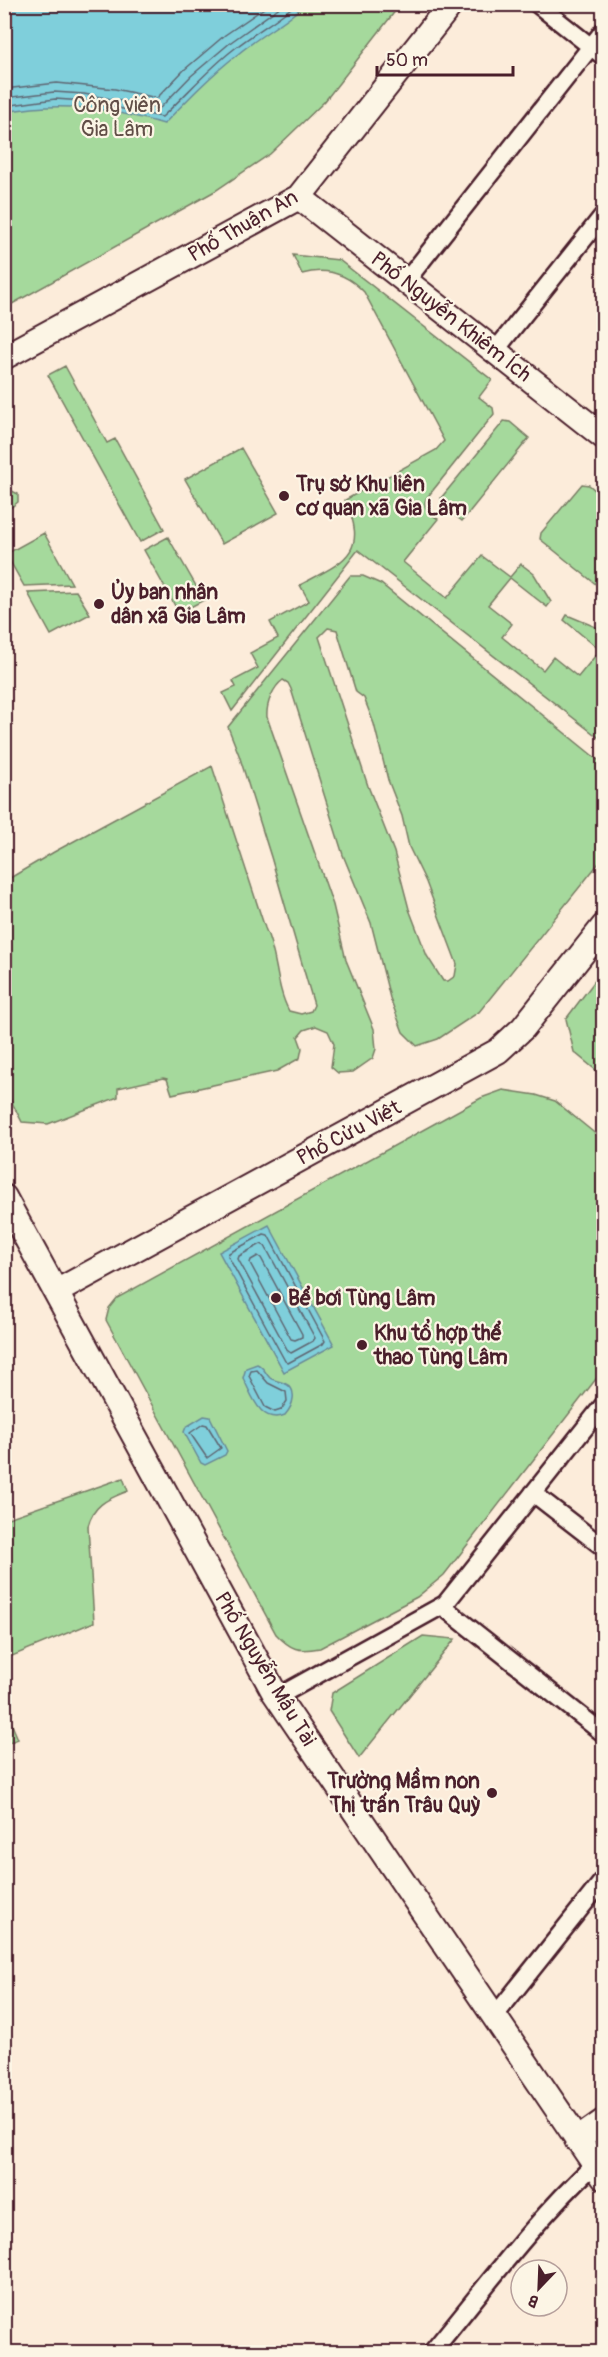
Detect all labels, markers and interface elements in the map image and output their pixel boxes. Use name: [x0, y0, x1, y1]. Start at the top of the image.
scale bar: [377, 39, 514, 77]
text: 50 m: [386, 49, 428, 72]
park label: Công viên Gia Lâm: [73, 92, 161, 143]
street label: Phố Thuận An: [183, 184, 303, 268]
street label: Phố Nguyễn Khiêm Ích: [365, 246, 537, 388]
place label: Trụ sở Khu liên cơ quan xã Gia Lâm: [295, 471, 467, 522]
marker: Trụ sở Khu liên cơ quan xã Gia Lâm: [277, 489, 291, 503]
place label: Ủy ban nhân dân xã Gia Lâm: [111, 578, 246, 630]
marker: Ủy ban nhân dân xã Gia Lâm: [92, 597, 106, 611]
street label: Phố Cửu Việt: [292, 1094, 406, 1172]
place label: Bể bơi Tùng Lâm: [288, 1285, 436, 1312]
marker: Bể bơi Tùng Lâm: [269, 1291, 283, 1305]
place label: Khu tổ hợp thể thao Tùng Lâm: [373, 1318, 508, 1371]
marker: Khu tổ hợp thể thao Tùng Lâm: [355, 1338, 369, 1352]
street label: Phố Nguyễn Mậu Tài: [208, 1587, 322, 1751]
place label: Trường Mầm non Thị trấn Trâu Quỳ: [326, 1767, 480, 1819]
marker: Trường Mầm non Thị trấn Trâu Quỳ: [485, 1786, 499, 1800]
north arrow: [509, 2258, 569, 2318]
text: B: [525, 2290, 542, 2312]

